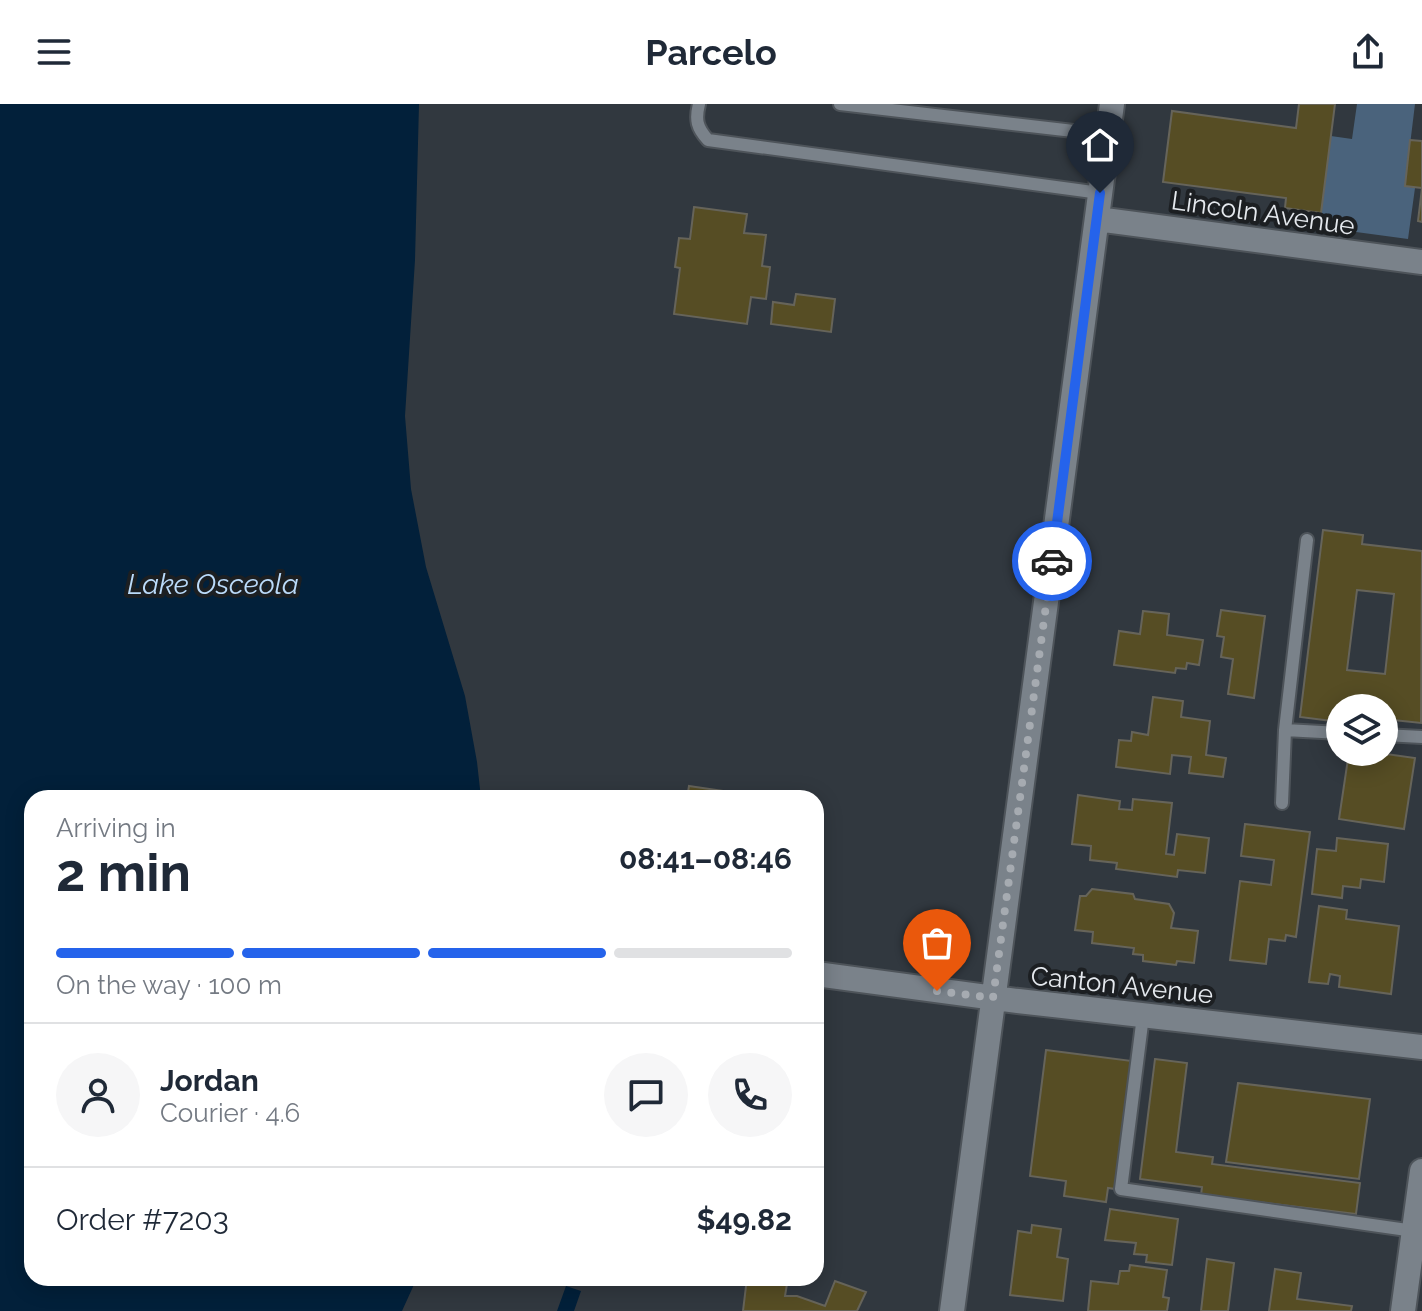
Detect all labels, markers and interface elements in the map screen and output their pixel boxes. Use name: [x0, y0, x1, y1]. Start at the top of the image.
icon: menu: [32, 30, 76, 74]
icon: share: [1346, 30, 1390, 74]
text: Parcelo: [645, 31, 777, 73]
pin: [1066, 111, 1134, 193]
icon: home: [1078, 123, 1122, 167]
street label: Lincoln Avenue: [1169, 185, 1357, 241]
courier: [1012, 521, 1092, 601]
icon: car: [1030, 539, 1074, 583]
water label: Lake Osceola: [127, 568, 299, 601]
map controls: [1326, 694, 1398, 766]
button: layers: [1326, 694, 1398, 766]
text: Arriving in: [56, 813, 176, 843]
text: 08:41–08:46: [619, 841, 792, 876]
text: 2 min: [56, 842, 191, 903]
pin: [903, 909, 971, 991]
icon: bag: [915, 921, 959, 965]
street label: Canton Avenue: [1029, 961, 1215, 1009]
text: On the way · 100 m: [56, 970, 282, 1000]
button: person: [56, 1053, 140, 1137]
button: chat: [604, 1053, 688, 1137]
button: phone: [708, 1053, 792, 1137]
text: Jordan: [160, 1063, 259, 1098]
text: Courier · 4.6: [160, 1098, 300, 1128]
text: Order #7203: [56, 1202, 229, 1237]
text: $49.82: [696, 1202, 792, 1237]

